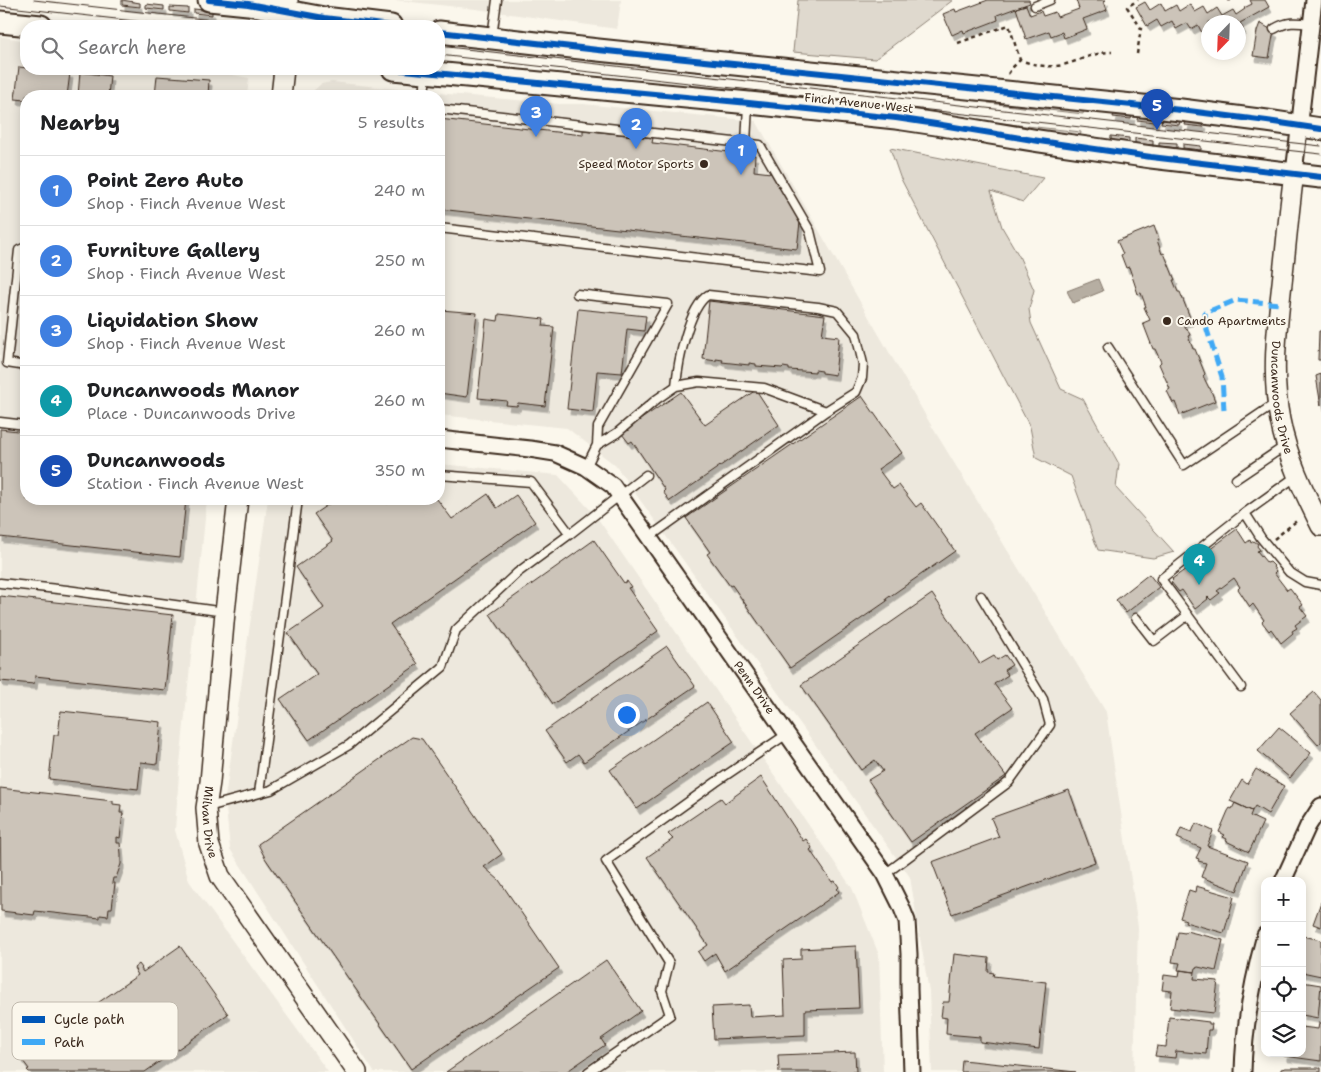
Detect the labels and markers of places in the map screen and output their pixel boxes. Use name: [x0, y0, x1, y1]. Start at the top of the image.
pin: 5: [1141, 89, 1173, 130]
pin: 3: [520, 96, 552, 137]
pin: 2: [620, 108, 652, 149]
pin: 1: [725, 134, 757, 175]
place label: Speed Motor Sports: [579, 156, 694, 172]
marker: Speed Motor Sports: [698, 158, 710, 170]
place label: Cando Apartments: [1177, 313, 1286, 329]
marker: Cando Apartments: [1161, 315, 1173, 327]
pin: 4: [1183, 544, 1215, 585]

